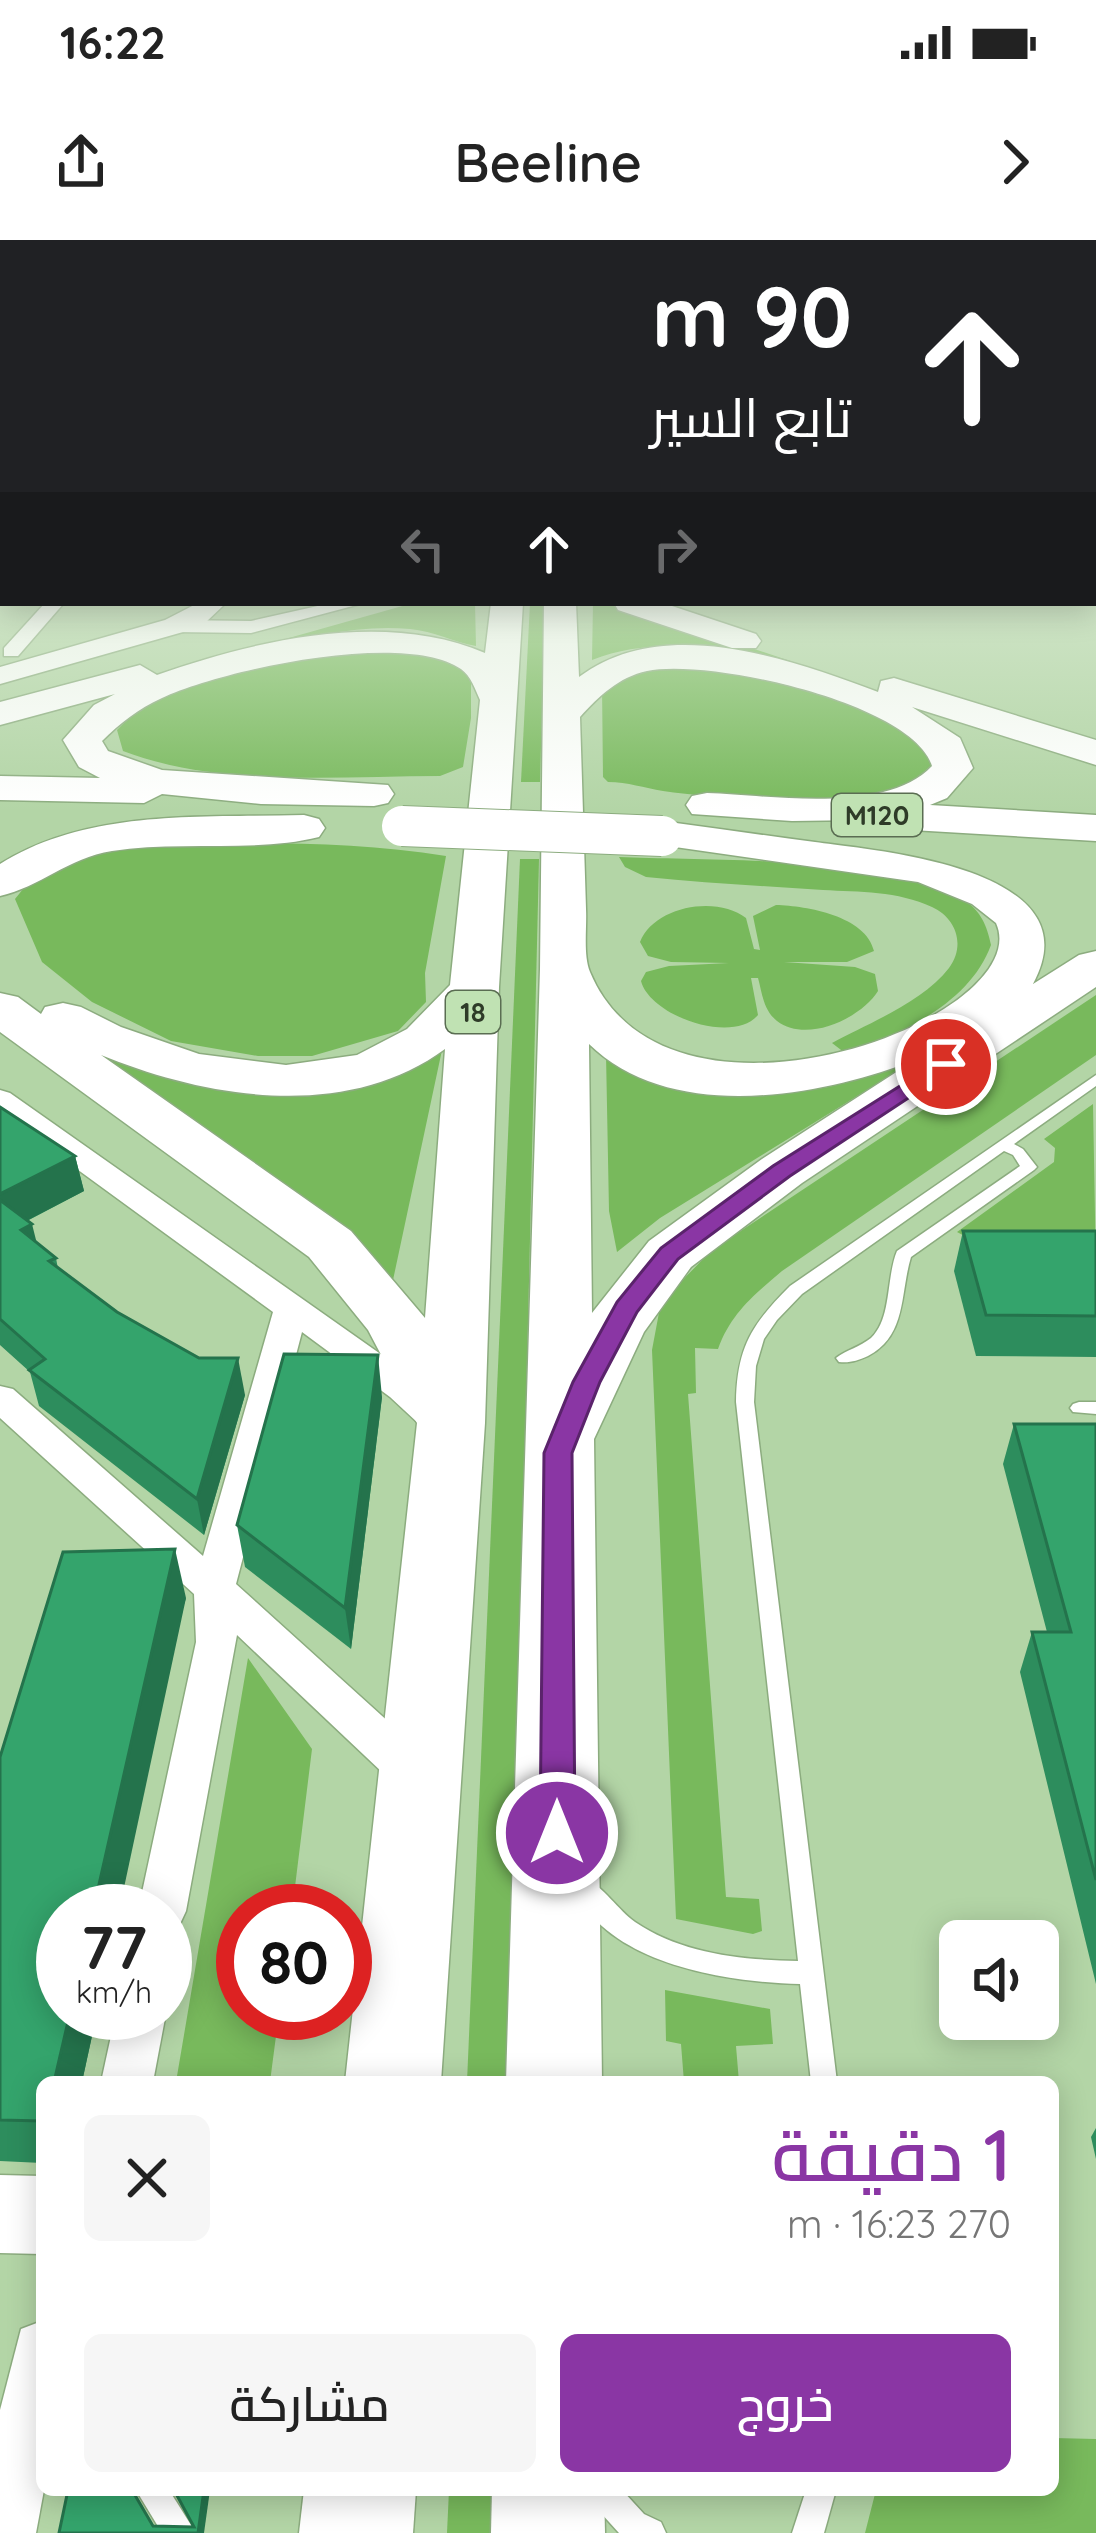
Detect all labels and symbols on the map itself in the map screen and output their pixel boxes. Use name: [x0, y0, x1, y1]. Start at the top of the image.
road number: M120: [832, 794, 922, 836]
road number: 18: [446, 991, 500, 1033]
pin: [895, 1013, 997, 1115]
position arrow: [494, 1770, 620, 1896]
speed limit sign: 80: [216, 1884, 372, 2040]

